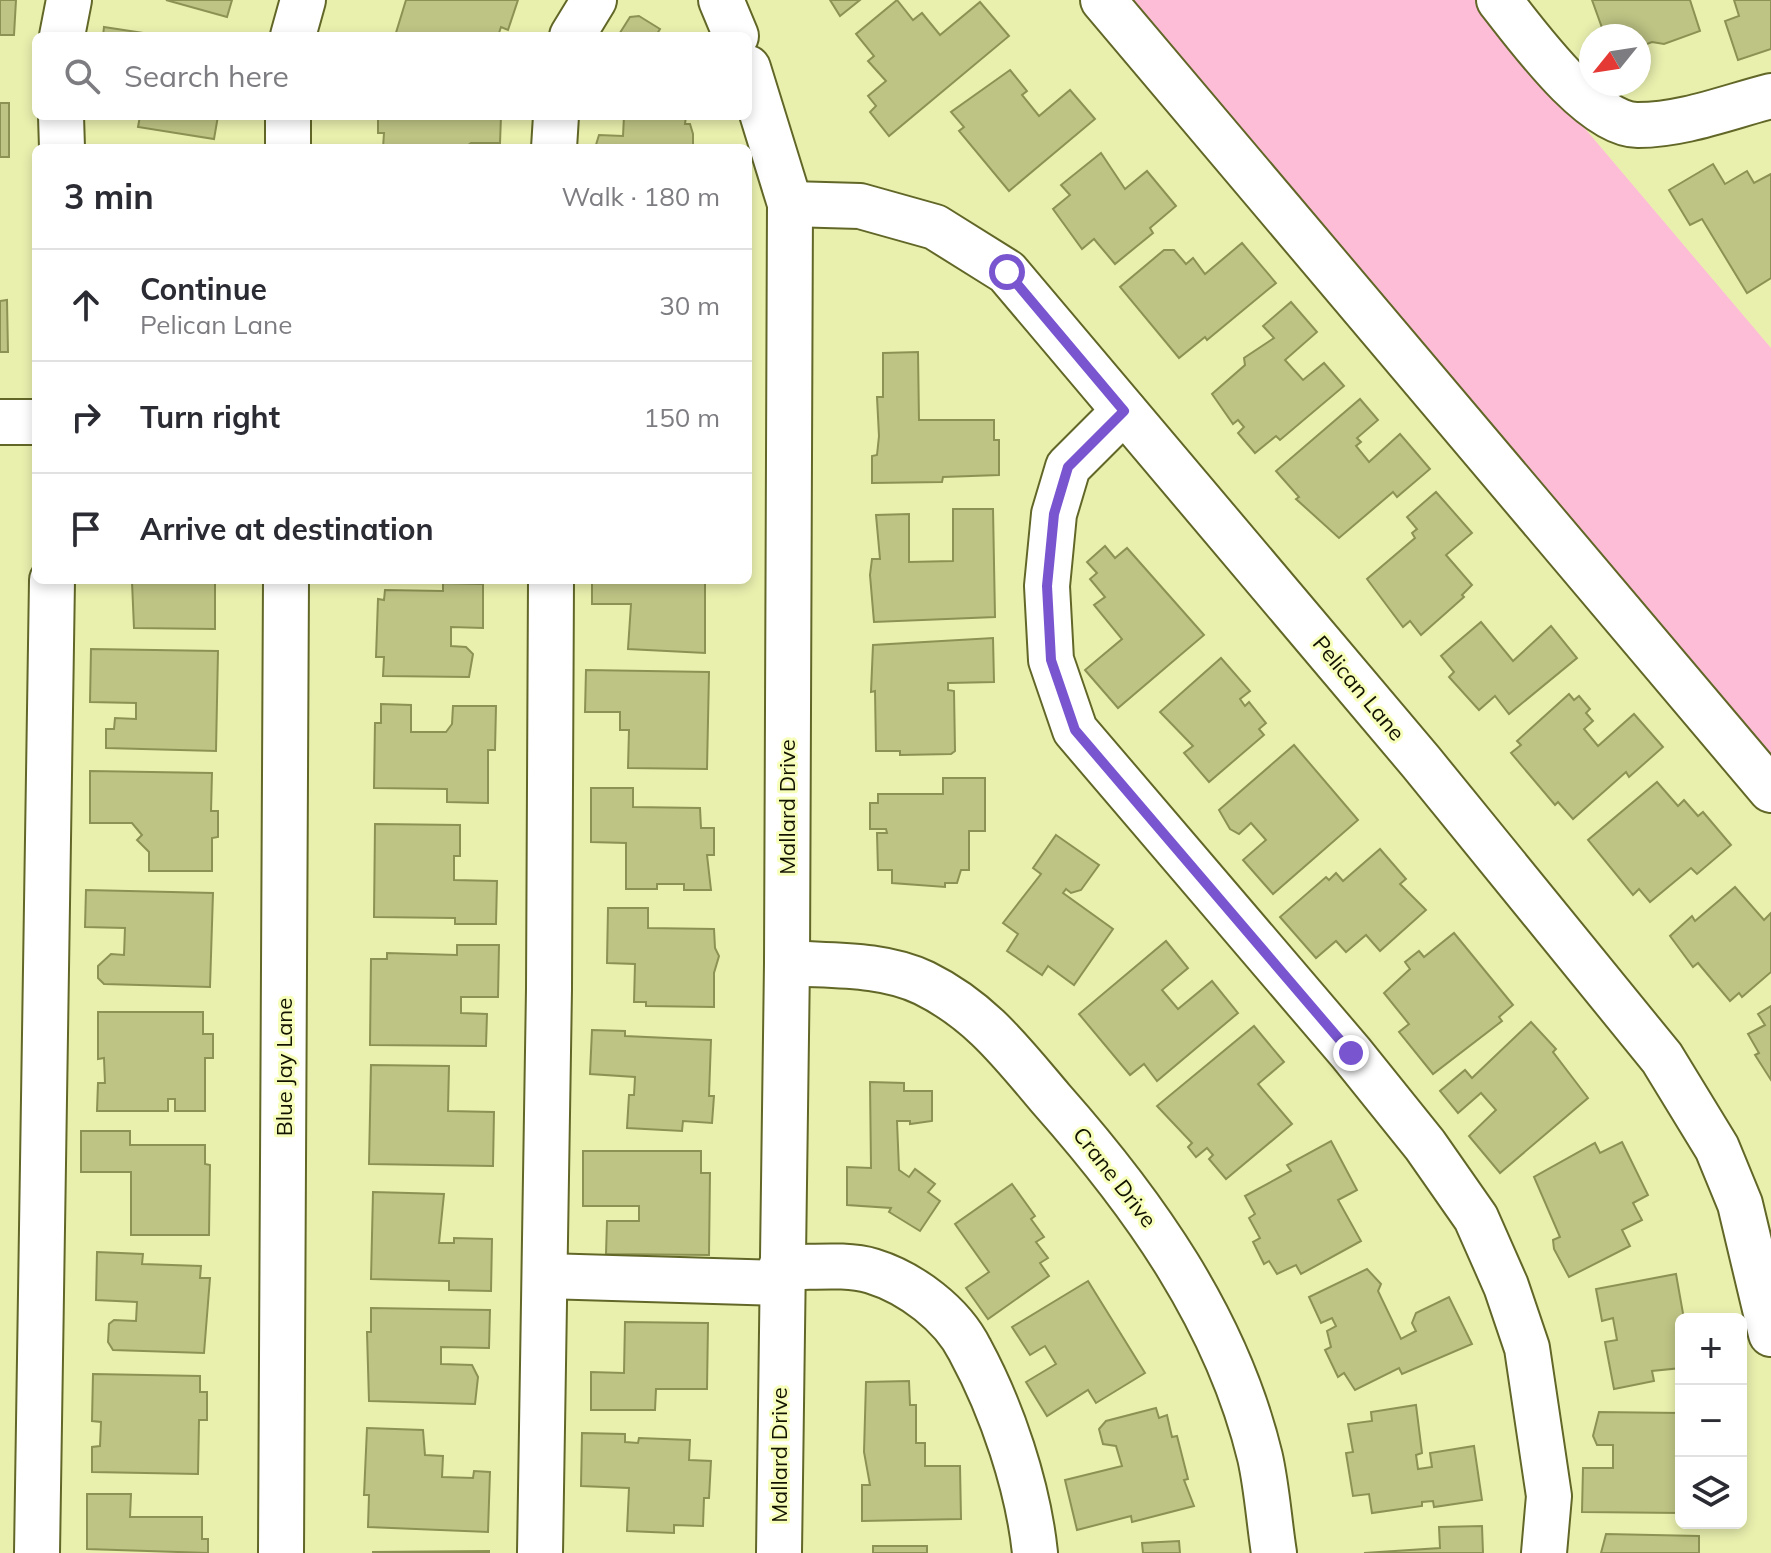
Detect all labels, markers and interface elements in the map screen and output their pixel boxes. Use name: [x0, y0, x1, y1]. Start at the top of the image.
north arrow: [1579, 24, 1651, 96]
search box: [32, 32, 752, 120]
icon: search: [60, 54, 104, 98]
text: Search here: [124, 57, 289, 95]
text: 3 min: [64, 175, 154, 218]
text: Walk · 180 m: [561, 180, 720, 213]
route start: [989, 254, 1025, 290]
text: Continue: [140, 270, 267, 308]
icon: ahead: [64, 283, 108, 327]
text: 30 m: [659, 289, 720, 322]
text: Pelican Lane: [140, 308, 292, 341]
icon: right: [64, 395, 108, 439]
text: Turn right: [140, 398, 280, 436]
text: 150 m: [644, 401, 720, 434]
icon: arrive: [64, 507, 108, 551]
text: Arrive at destination: [140, 510, 434, 548]
street label: Pelican Lane: [1307, 630, 1411, 746]
street label: Mallard Drive: [773, 739, 801, 875]
street label: Blue Jay Lane: [270, 998, 298, 1136]
route end: [1333, 1035, 1369, 1071]
street label: Crane Drive: [1067, 1121, 1163, 1233]
map controls: [1675, 1313, 1747, 1529]
button: +: [1675, 1313, 1747, 1385]
button: −: [1675, 1385, 1747, 1457]
street label: Mallard Drive: [765, 1387, 793, 1523]
button: layers: [1675, 1457, 1747, 1529]

